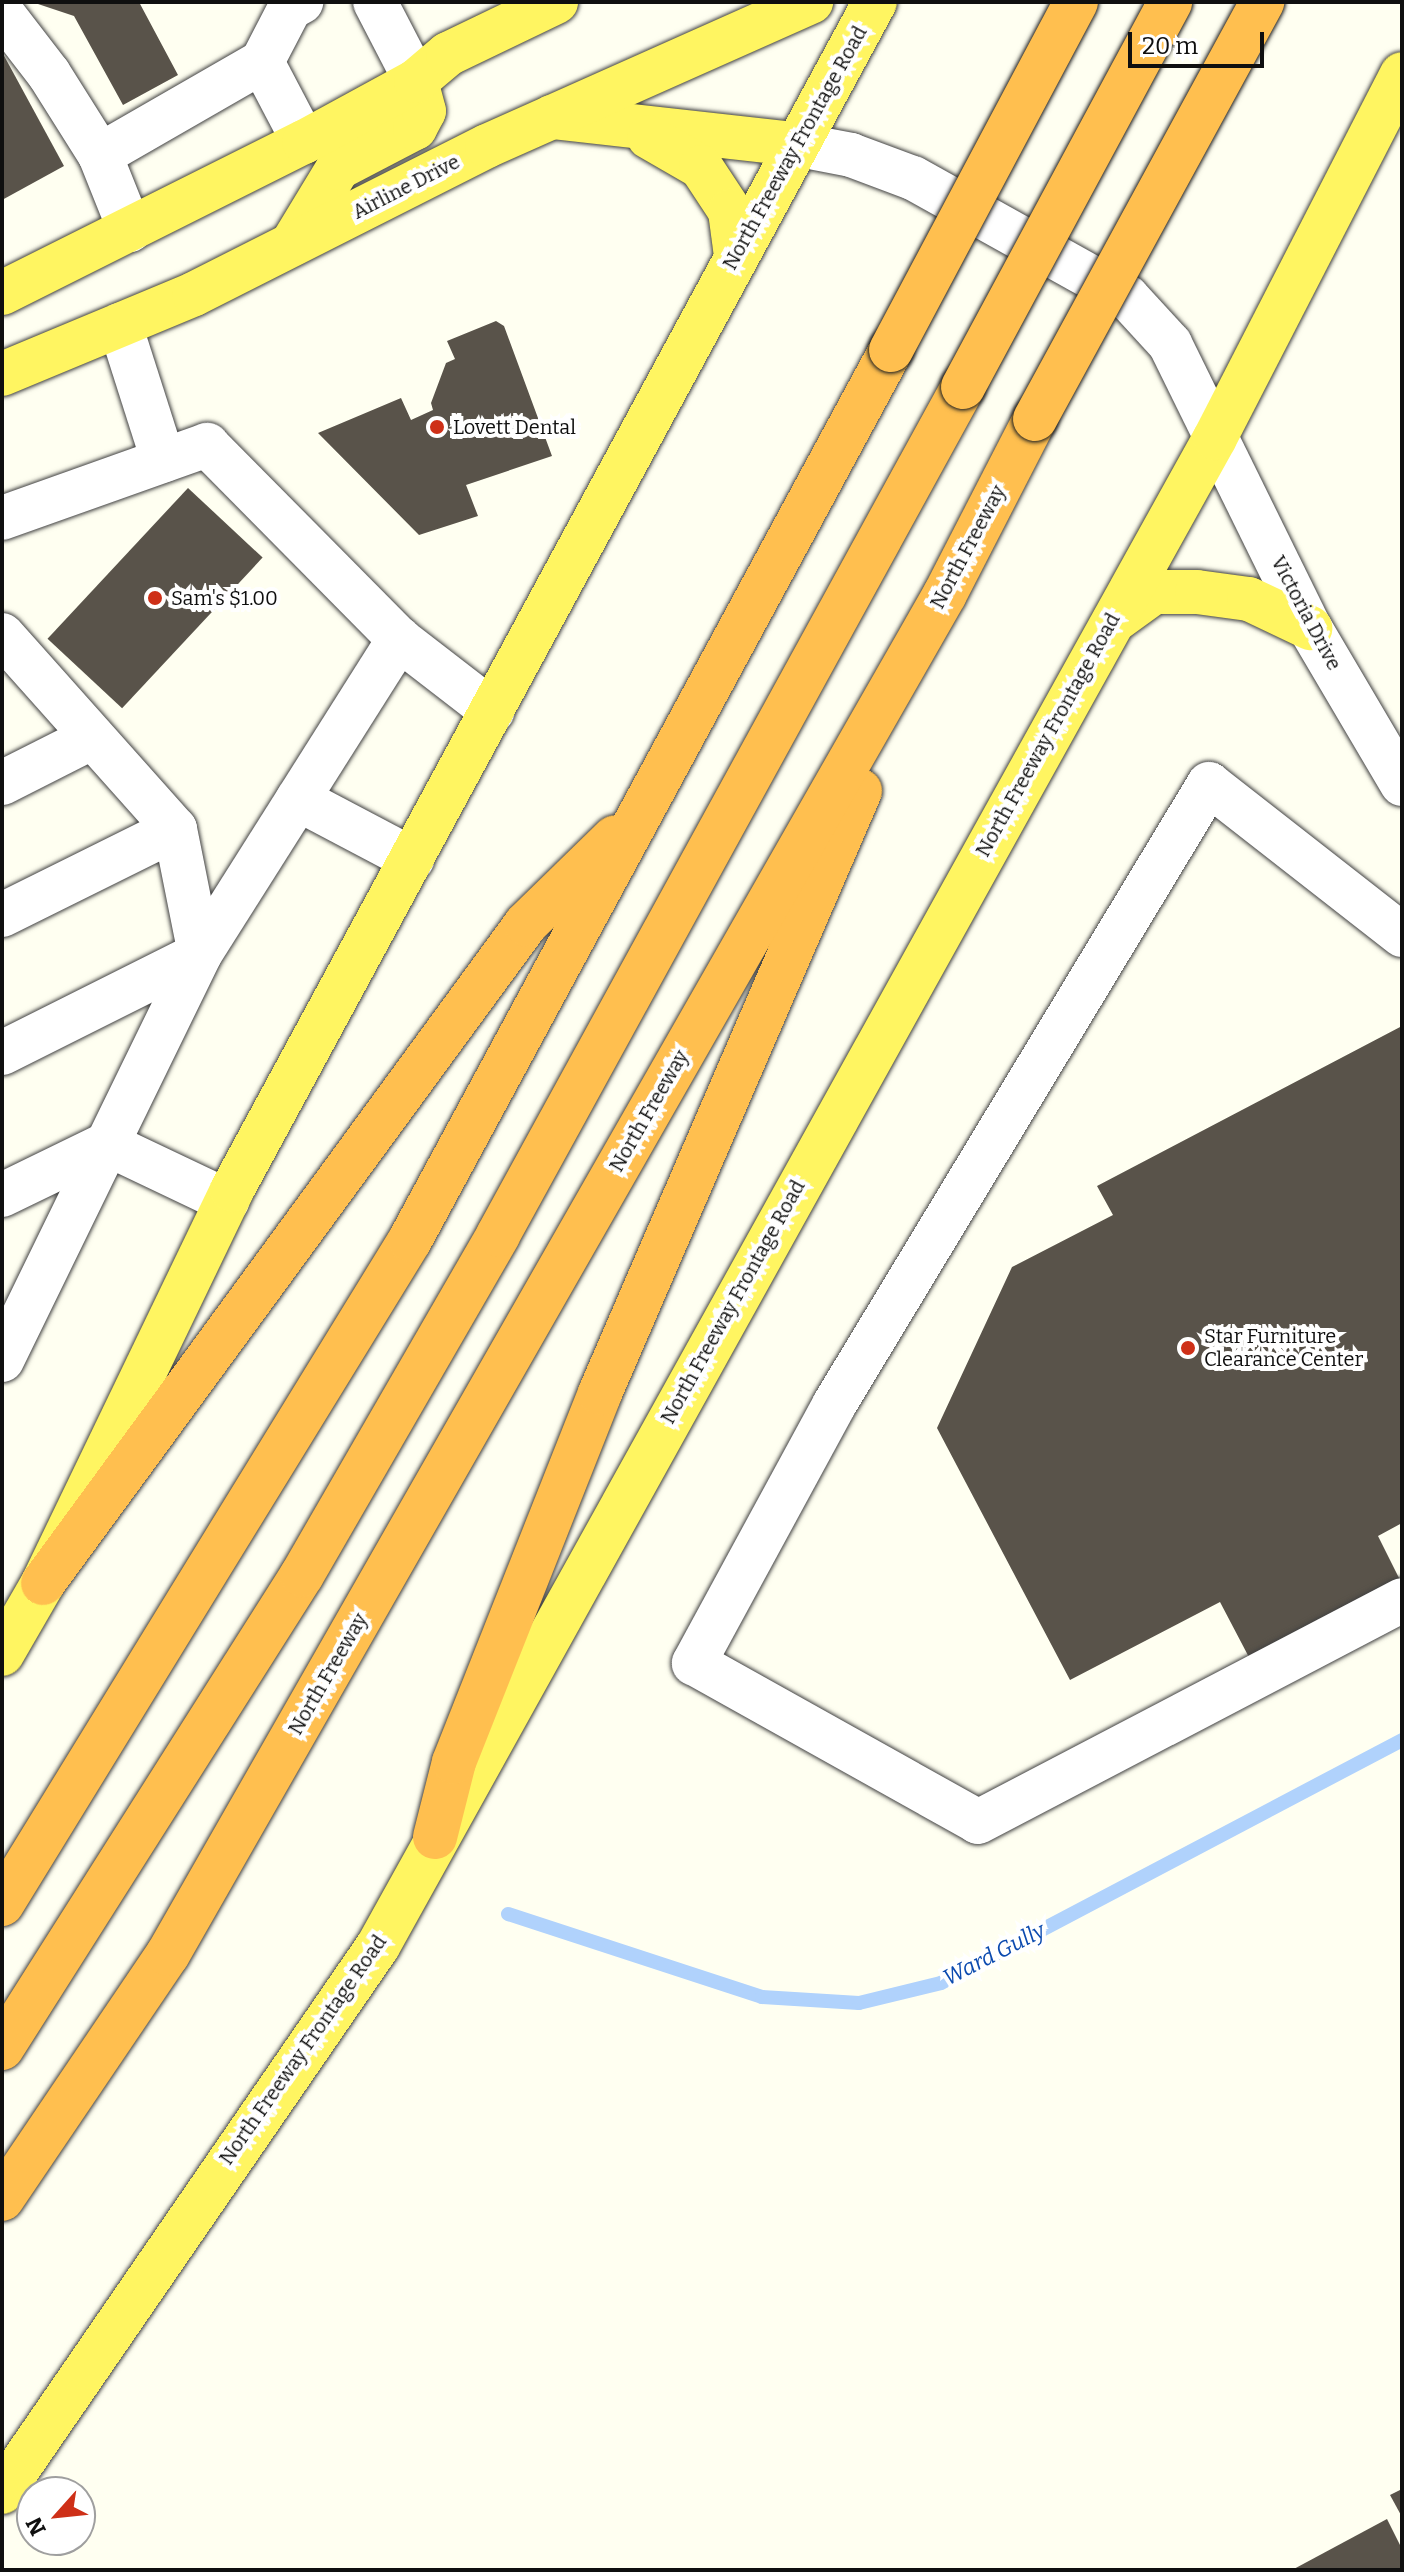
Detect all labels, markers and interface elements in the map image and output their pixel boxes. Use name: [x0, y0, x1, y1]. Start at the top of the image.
scale bar: [1132, 16, 1268, 66]
street label: North Freeway Frontage Road: [718, 22, 872, 274]
text: 20 m: [1142, 32, 1198, 60]
street label: Airline Drive: [349, 150, 463, 224]
place label: Lovett Dental: [453, 415, 576, 439]
marker: Lovett Dental: [428, 418, 446, 436]
street label: North Freeway: [925, 481, 1011, 613]
street label: Victoria Drive: [1266, 552, 1346, 674]
place label: Sam's $1.00: [171, 586, 278, 610]
marker: Sam's $1.00: [146, 589, 164, 607]
street label: North Freeway Frontage Road: [971, 609, 1125, 861]
street label: North Freeway: [604, 1046, 694, 1176]
street label: North Freeway Frontage Road: [656, 1176, 810, 1428]
place label: Star Furniture Clearance Center: [1204, 1324, 1363, 1371]
marker: Star Furniture Clearance Center: [1179, 1339, 1197, 1357]
street label: North Freeway: [283, 1609, 373, 1739]
water label: Ward Gully: [939, 1917, 1049, 1991]
street label: North Freeway Frontage Road: [214, 1931, 392, 2169]
north arrow: [16, 2476, 96, 2556]
text: N: [20, 2513, 52, 2540]

